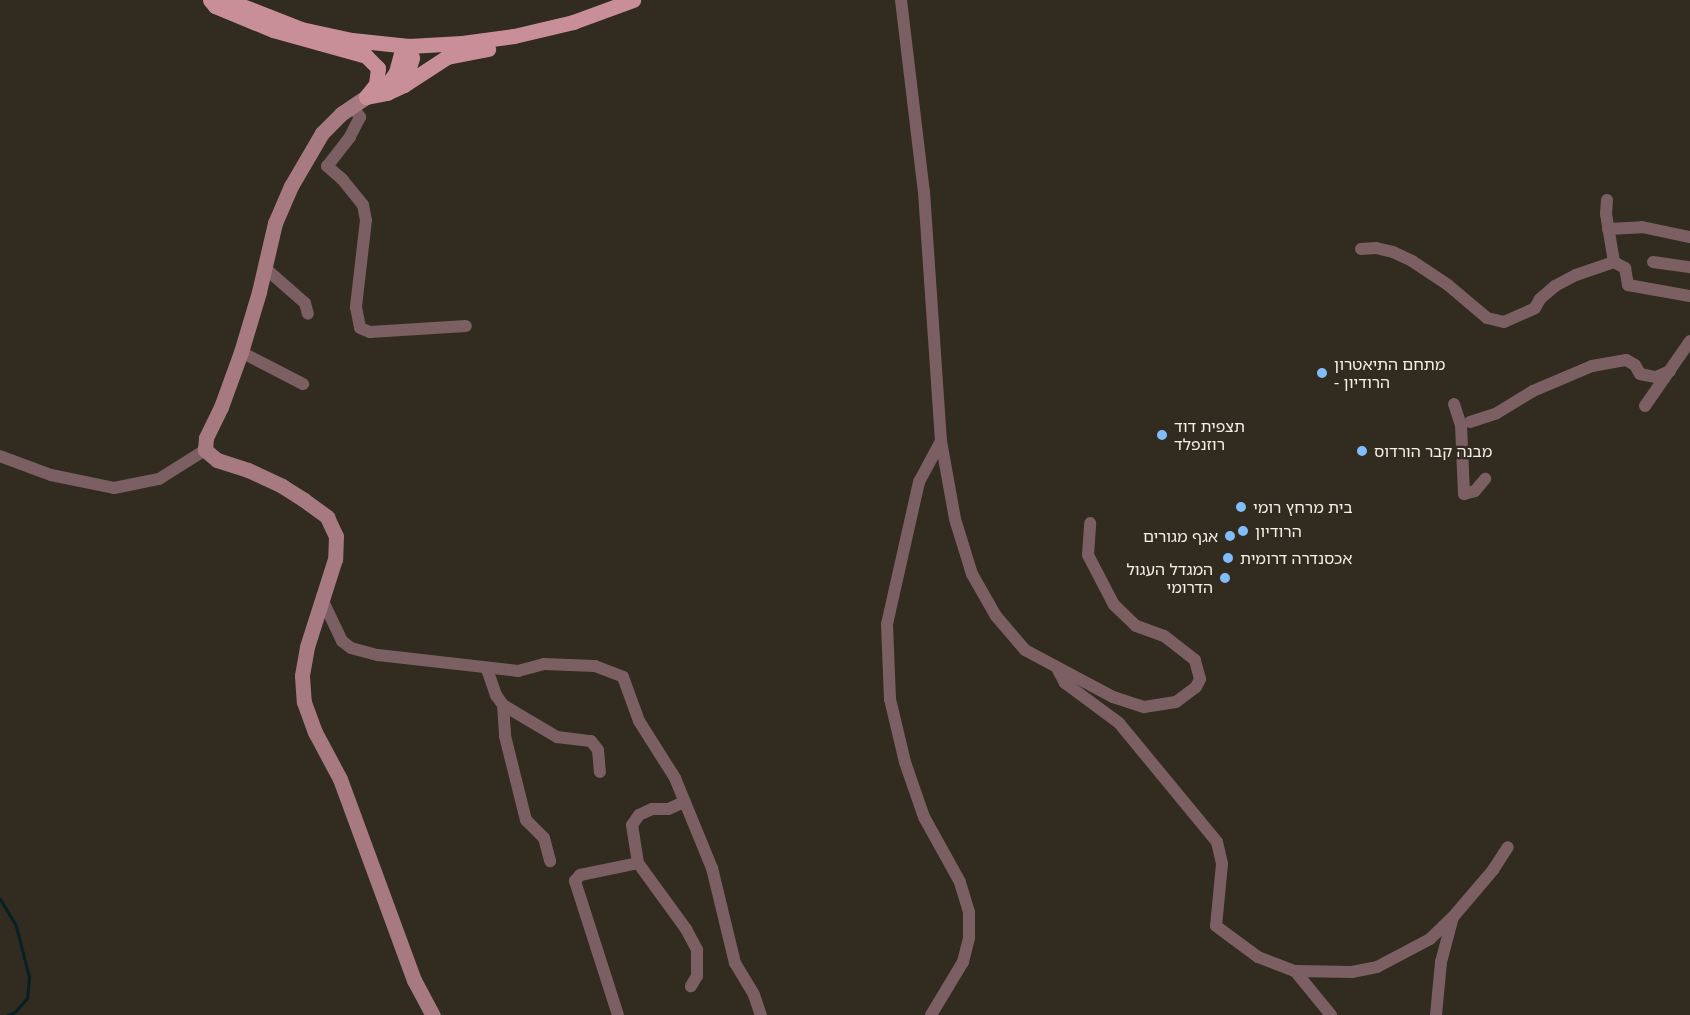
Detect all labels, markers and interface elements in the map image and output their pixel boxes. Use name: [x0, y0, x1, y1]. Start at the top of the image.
place label: מתחם התיאטרון - הרודיון: [1334, 354, 1445, 392]
marker: מתחם התיאטרון - הרודיון: [1315, 366, 1329, 380]
place label: תצפית דוד רוזנפלד: [1174, 416, 1244, 454]
marker: תצפית דוד רוזנפלד: [1155, 428, 1169, 442]
place label: מבנה קבר הורדוס: [1374, 441, 1491, 461]
marker: מבנה קבר הורדוס: [1355, 444, 1369, 458]
place label: בית מרחץ רומי: [1253, 497, 1351, 517]
marker: בית מרחץ רומי: [1234, 500, 1248, 514]
place label: הרודיון: [1255, 521, 1302, 541]
marker: הרודיון: [1236, 524, 1250, 538]
place label: אגף מגורים: [1144, 526, 1218, 546]
marker: אגף מגורים: [1223, 529, 1237, 543]
place label: אכסנדרה דרומית: [1240, 548, 1352, 568]
marker: אכסנדרה דרומית: [1221, 551, 1235, 565]
place label: המגדל העגול הדרומי: [1127, 559, 1213, 597]
marker: המגדל העגול הדרומי: [1218, 571, 1232, 585]

